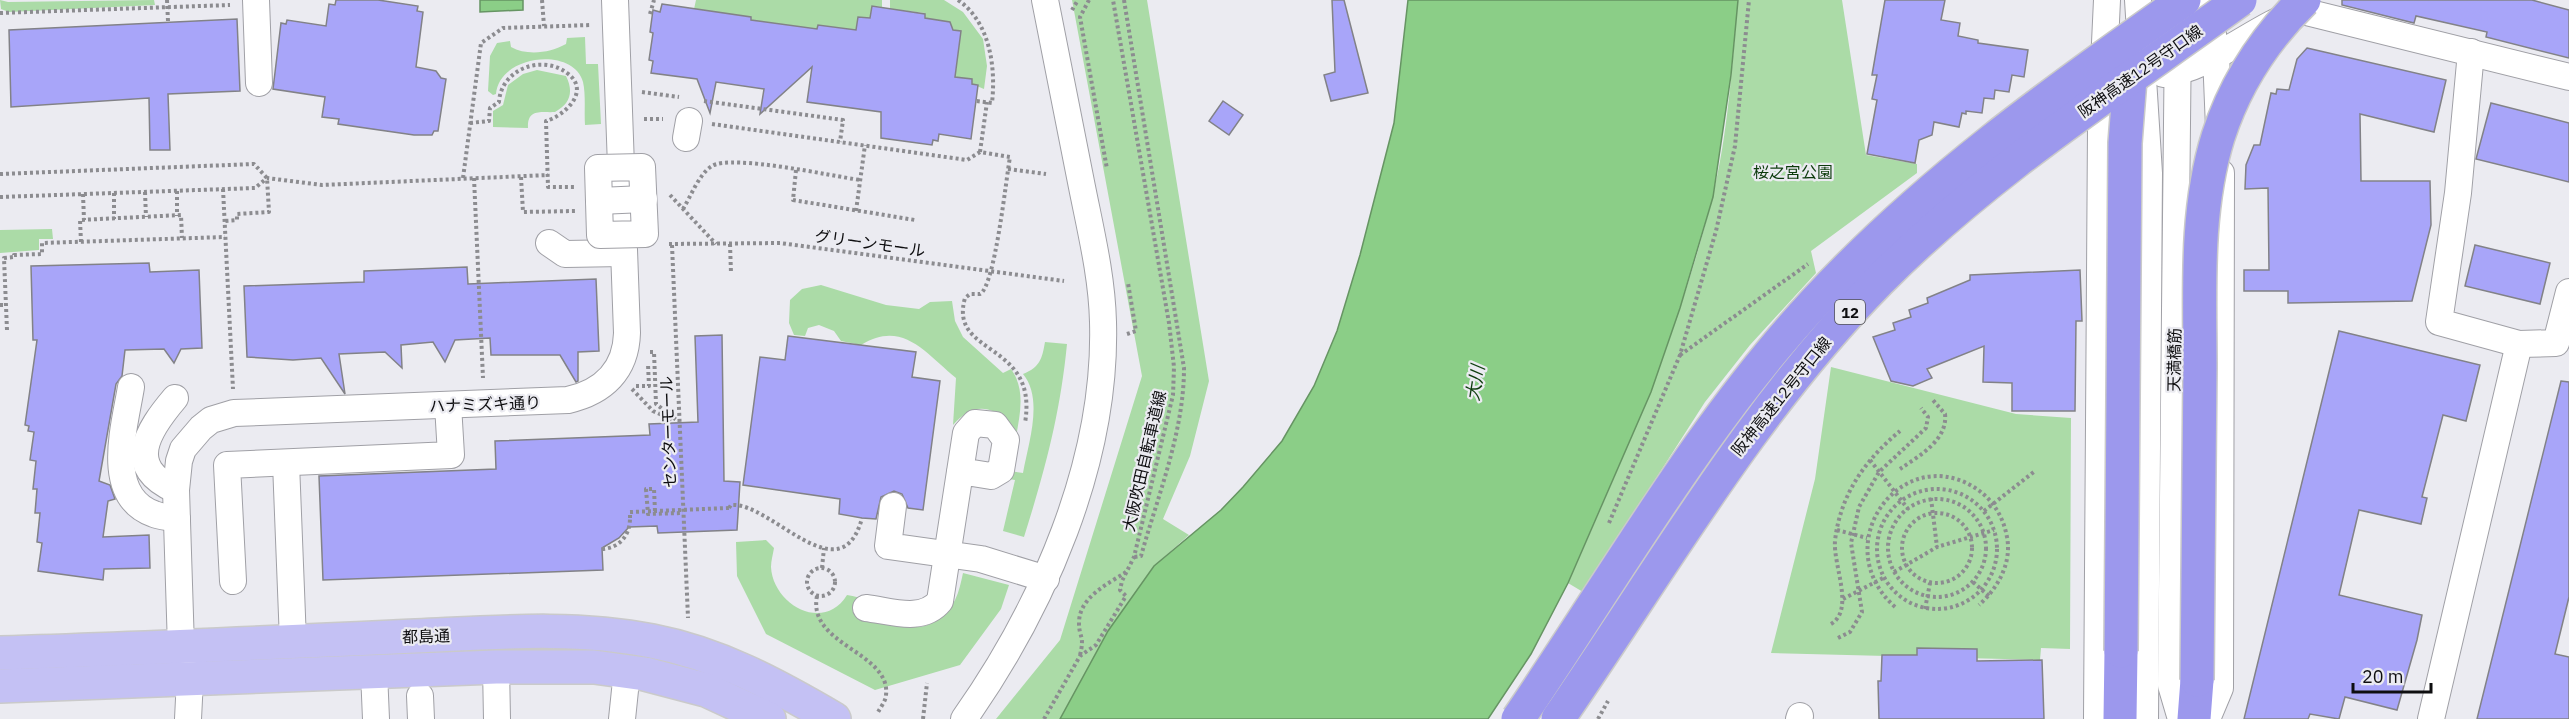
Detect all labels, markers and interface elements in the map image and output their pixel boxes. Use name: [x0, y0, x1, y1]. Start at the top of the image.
street label: 阪神高速12号守口線: [2074, 21, 2206, 121]
park label: 桜之宮公園: [1753, 162, 1833, 182]
street label: グリーンモール: [814, 225, 926, 261]
road number: 12: [1835, 300, 1865, 324]
street label: 天満橋筋: [2163, 328, 2185, 392]
street label: 阪神高速12号守口線: [1727, 333, 1835, 459]
water label: 大川: [1461, 361, 1489, 403]
street label: センターモール: [656, 376, 680, 488]
street label: 大阪吹田自転車道線: [1118, 389, 1170, 533]
street label: ハナミズキ通り: [429, 392, 541, 416]
street label: 都島通: [402, 625, 450, 647]
scale bar: [2353, 656, 2431, 694]
text: 20 m: [2362, 665, 2404, 688]

